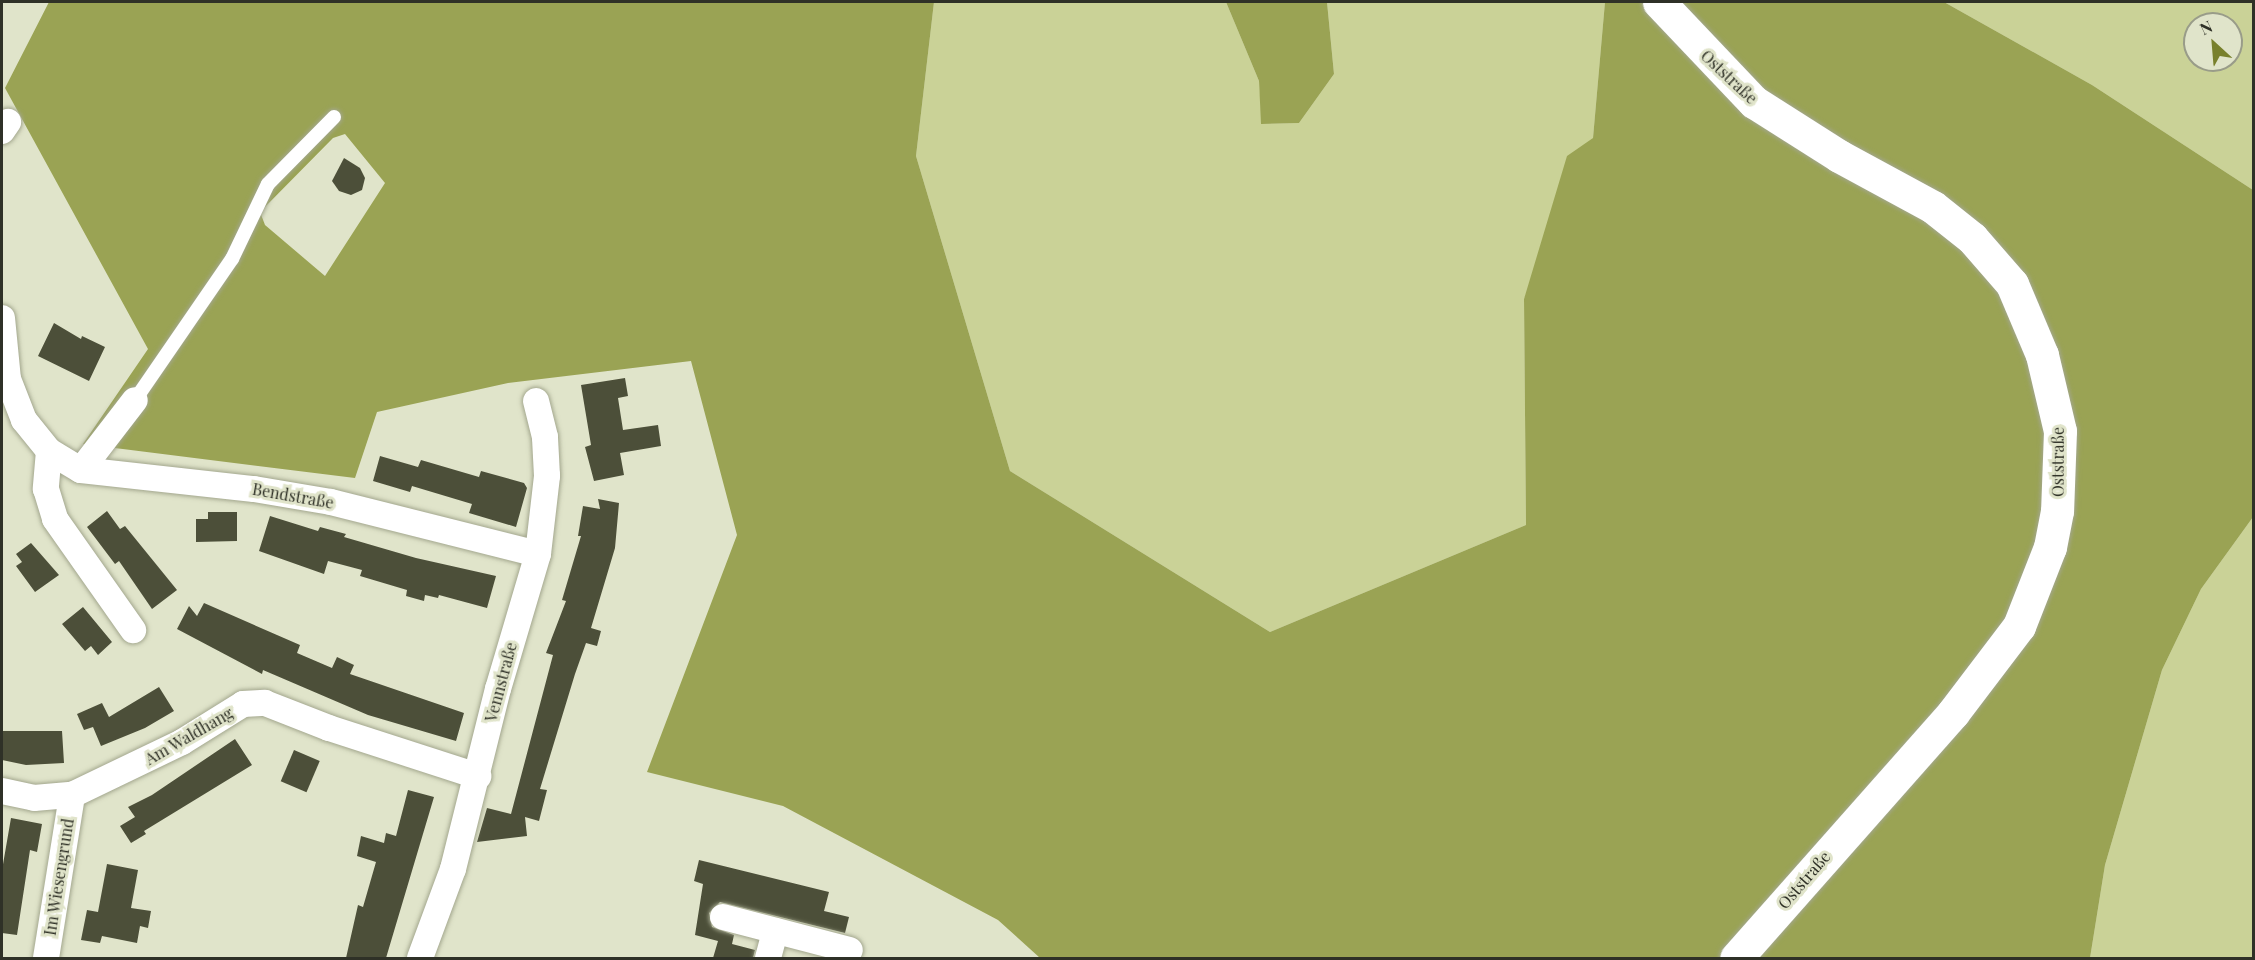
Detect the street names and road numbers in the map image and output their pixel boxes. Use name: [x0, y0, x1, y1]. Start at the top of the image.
street label: Oststraße: [1697, 46, 1761, 108]
street label: Oststraße: [2048, 427, 2068, 497]
street label: Bendstraße: [251, 479, 335, 513]
street label: Vennstraße: [481, 640, 521, 724]
street label: Am Waldhang: [141, 703, 237, 769]
street label: Im Wiesengrund: [40, 817, 78, 937]
street label: Oststraße: [1774, 847, 1834, 913]

